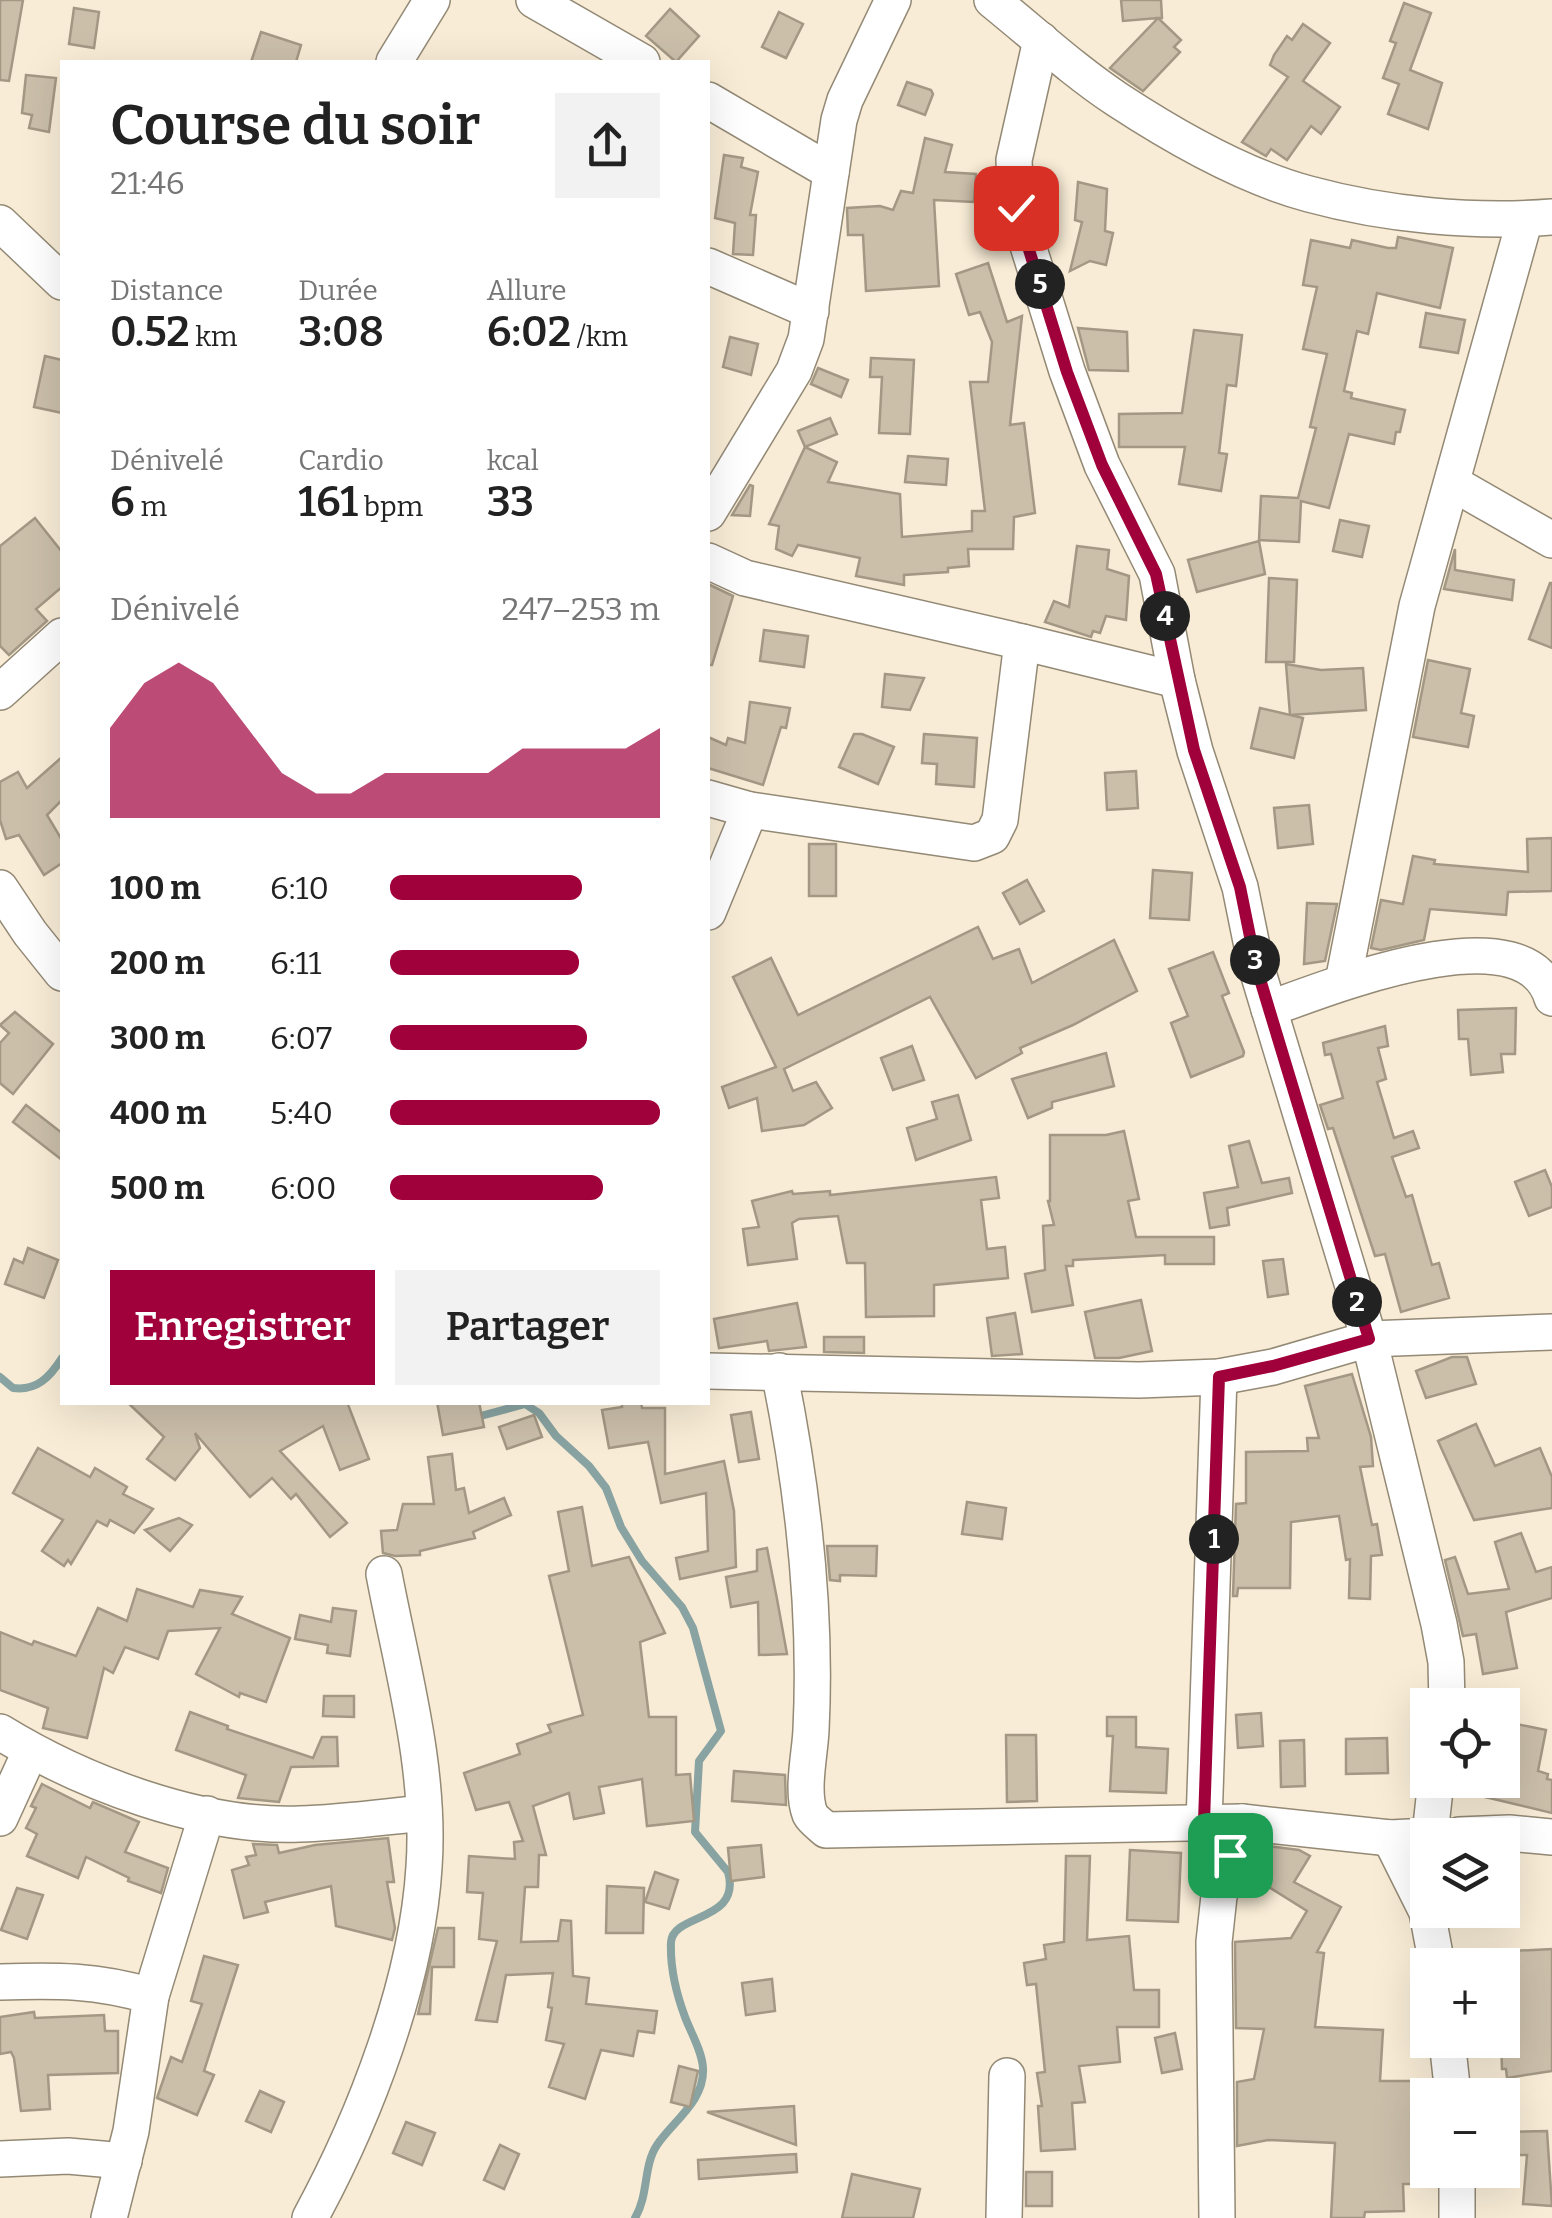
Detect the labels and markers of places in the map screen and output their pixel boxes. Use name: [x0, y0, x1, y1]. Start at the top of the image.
pin: [974, 166, 1059, 251]
pin: 5: [1015, 259, 1065, 309]
pin: 4: [1140, 591, 1190, 641]
pin: 3: [1230, 935, 1280, 985]
pin: 2: [1332, 1277, 1382, 1327]
pin: 1: [1189, 1514, 1239, 1564]
pin: [1188, 1813, 1273, 1898]

